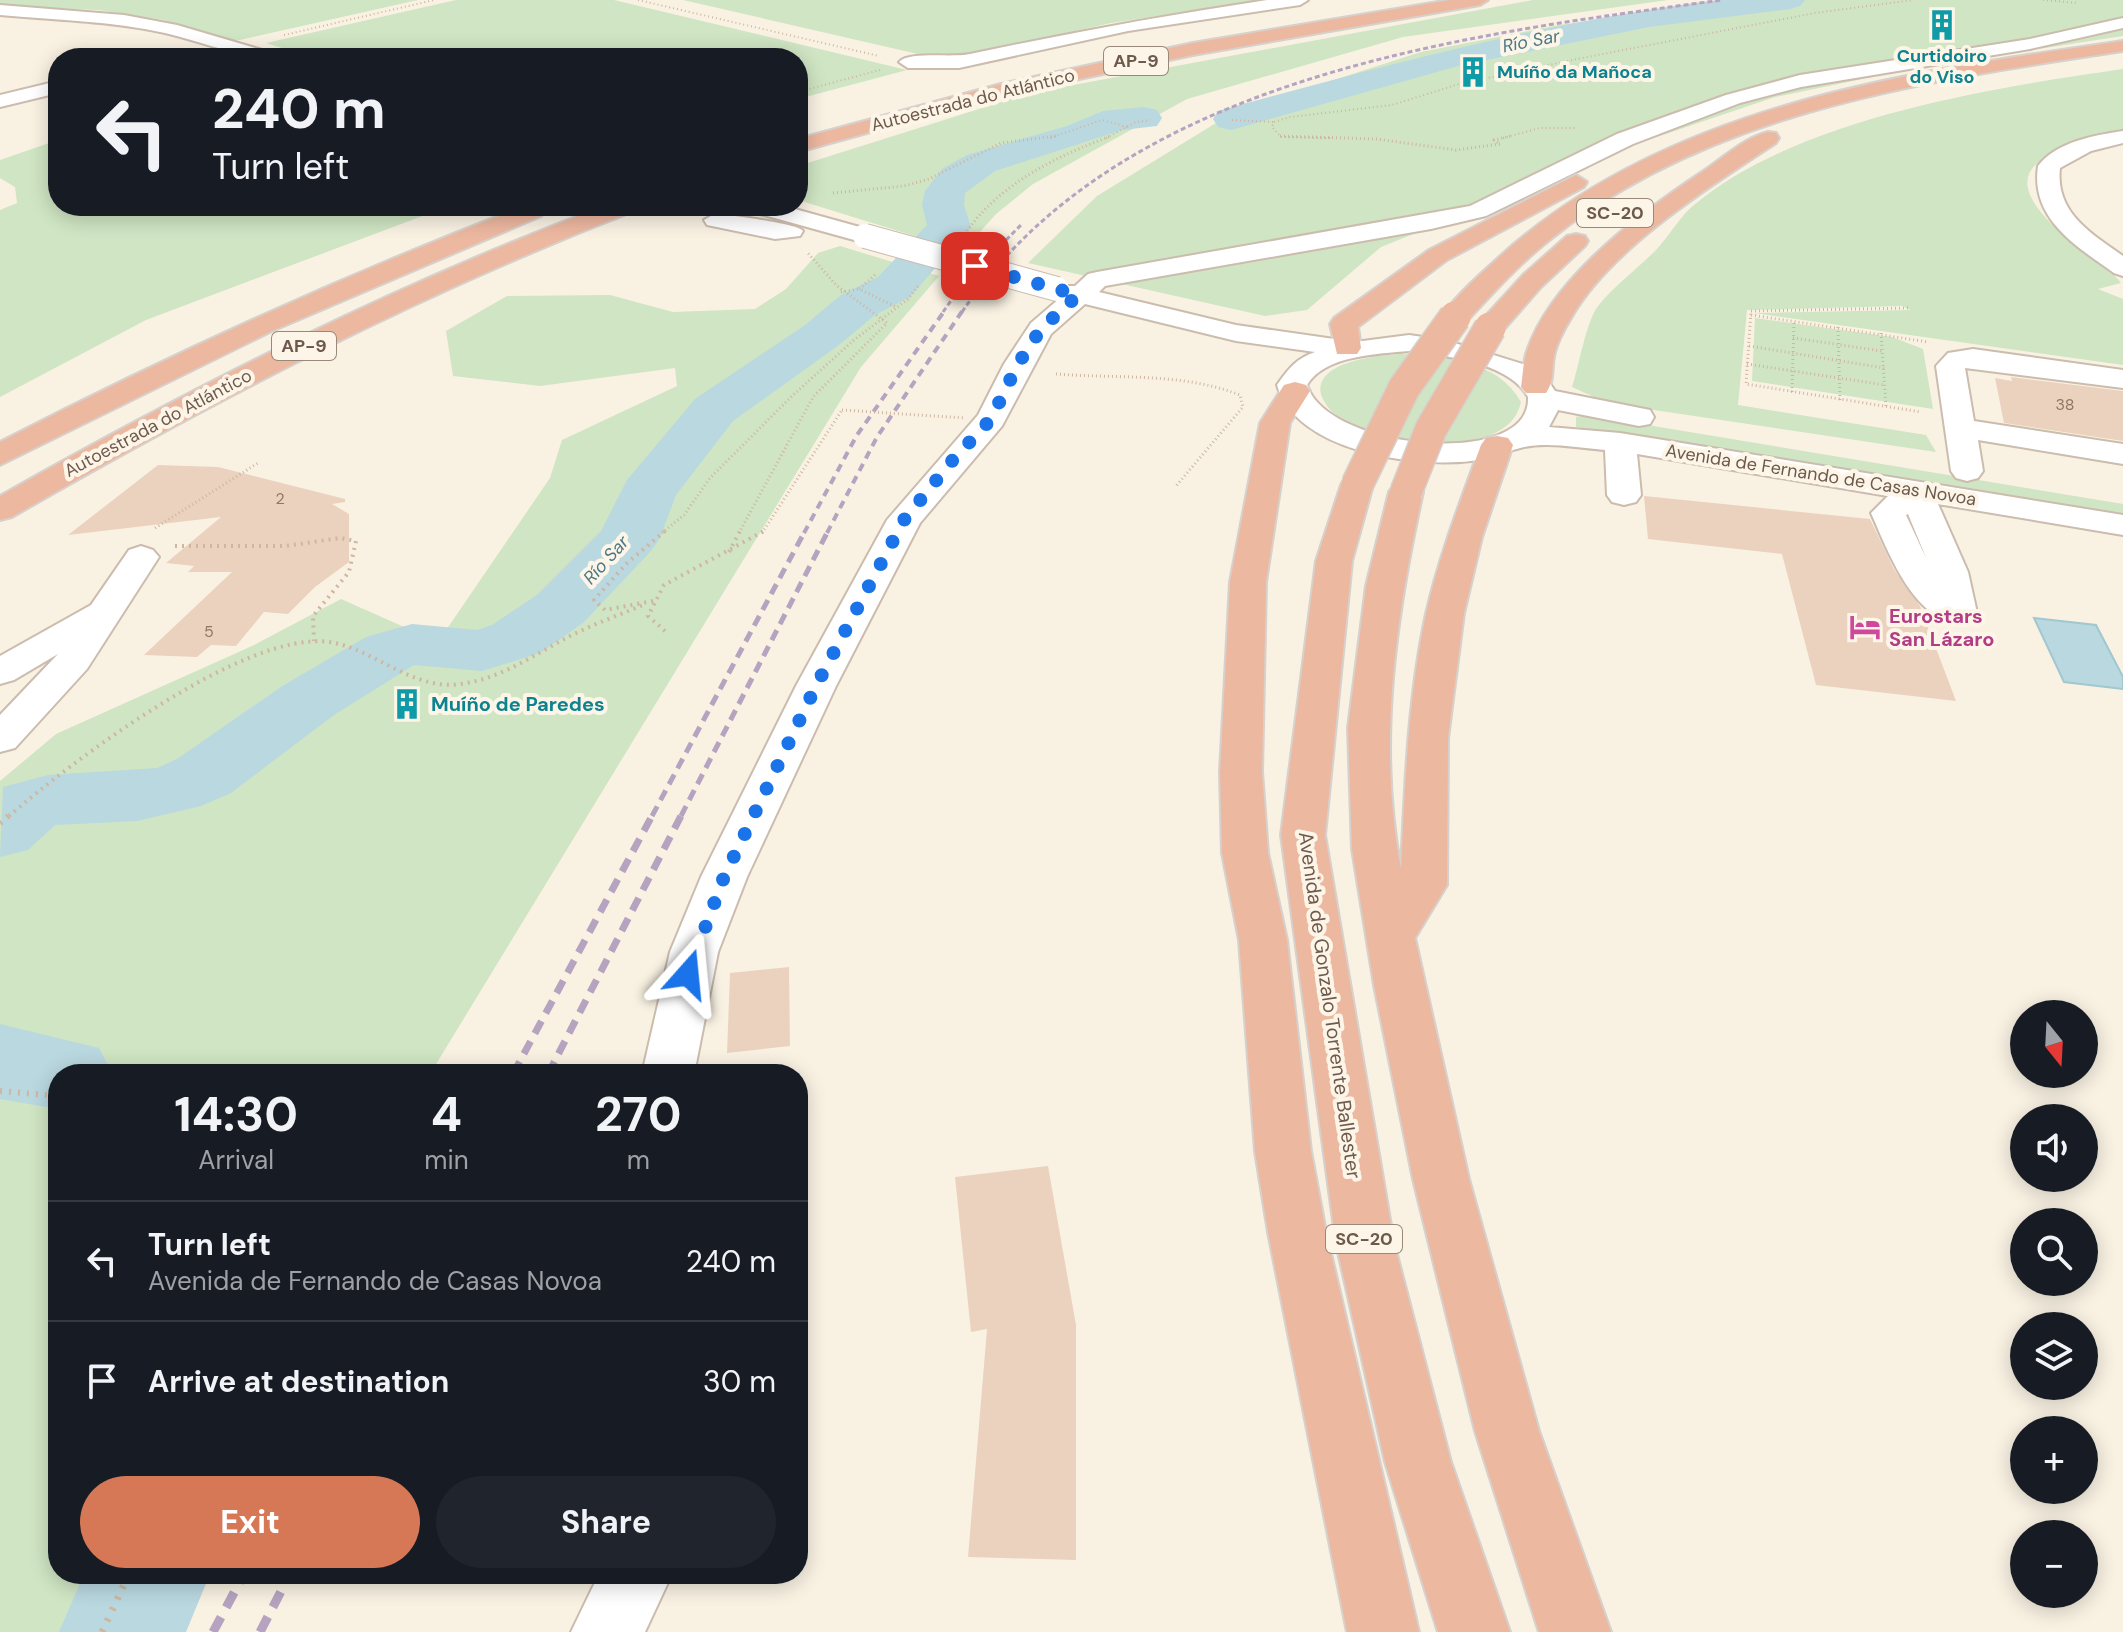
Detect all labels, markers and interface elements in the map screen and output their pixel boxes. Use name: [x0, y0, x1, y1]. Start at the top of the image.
building icon: Curtidoiro do Viso: [1925, 8, 1959, 42]
water label: Río Sar: [1500, 23, 1563, 58]
place label: Curtidoiro do Viso: [1897, 44, 1987, 89]
road number: AP-9: [1104, 47, 1168, 75]
building icon: Muíño da Mañoca: [1456, 55, 1490, 89]
place label: Muíño da Mañoca: [1497, 60, 1652, 84]
street label: Autoestrada do Atlántico: [869, 63, 1077, 137]
text: 240 m: [212, 72, 386, 145]
icon: left: [80, 80, 184, 184]
text: Turn left: [212, 143, 349, 190]
road number: SC-20: [1577, 199, 1653, 227]
pin: [941, 232, 1009, 300]
icon: arrive: [953, 244, 997, 288]
road number: AP-9: [272, 332, 336, 360]
street label: Autoestrada do Atlántico: [60, 363, 256, 483]
house number: 38: [2055, 394, 2075, 415]
street label: Avenida de Fernando de Casas Novoa: [1664, 439, 1978, 511]
house number: 2: [275, 488, 285, 509]
water label: Río Sar: [578, 530, 635, 589]
place label: Eurostars San Lázaro: [1889, 603, 1994, 652]
hotel icon: Eurostars San Lázaro: [1848, 610, 1882, 644]
house number: 5: [204, 621, 214, 642]
building icon: Muíño de Paredes: [390, 687, 424, 721]
place label: Muíño de Paredes: [431, 691, 605, 717]
street label: Avenida de Gonzalo Torrente Ballester: [1293, 830, 1367, 1180]
position arrow: [646, 932, 730, 1016]
north arrow: [2010, 1000, 2098, 1088]
map controls: [2010, 1000, 2098, 1608]
text: 14:30: [174, 1083, 298, 1146]
text: 4: [431, 1083, 462, 1146]
text: 270: [595, 1083, 682, 1146]
button: sound: [2010, 1104, 2098, 1192]
text: Arrival: [198, 1143, 274, 1177]
text: min: [424, 1143, 469, 1177]
text: m: [627, 1143, 650, 1177]
button: search: [2010, 1208, 2098, 1296]
text: Turn left: [148, 1225, 271, 1264]
road number: SC-20: [1326, 1225, 1402, 1253]
icon: left: [80, 1239, 124, 1283]
text: 240 m: [686, 1242, 776, 1281]
text: Avenida de Fernando de Casas Novoa: [148, 1264, 602, 1298]
button: layers: [2010, 1312, 2098, 1400]
icon: arrive: [80, 1359, 124, 1403]
text: Arrive at destination: [148, 1362, 449, 1401]
text: 30 m: [703, 1362, 776, 1401]
button: +: [2010, 1416, 2098, 1504]
button: Exit: [80, 1476, 420, 1568]
button: Share: [436, 1476, 776, 1568]
button: −: [2010, 1520, 2098, 1608]

